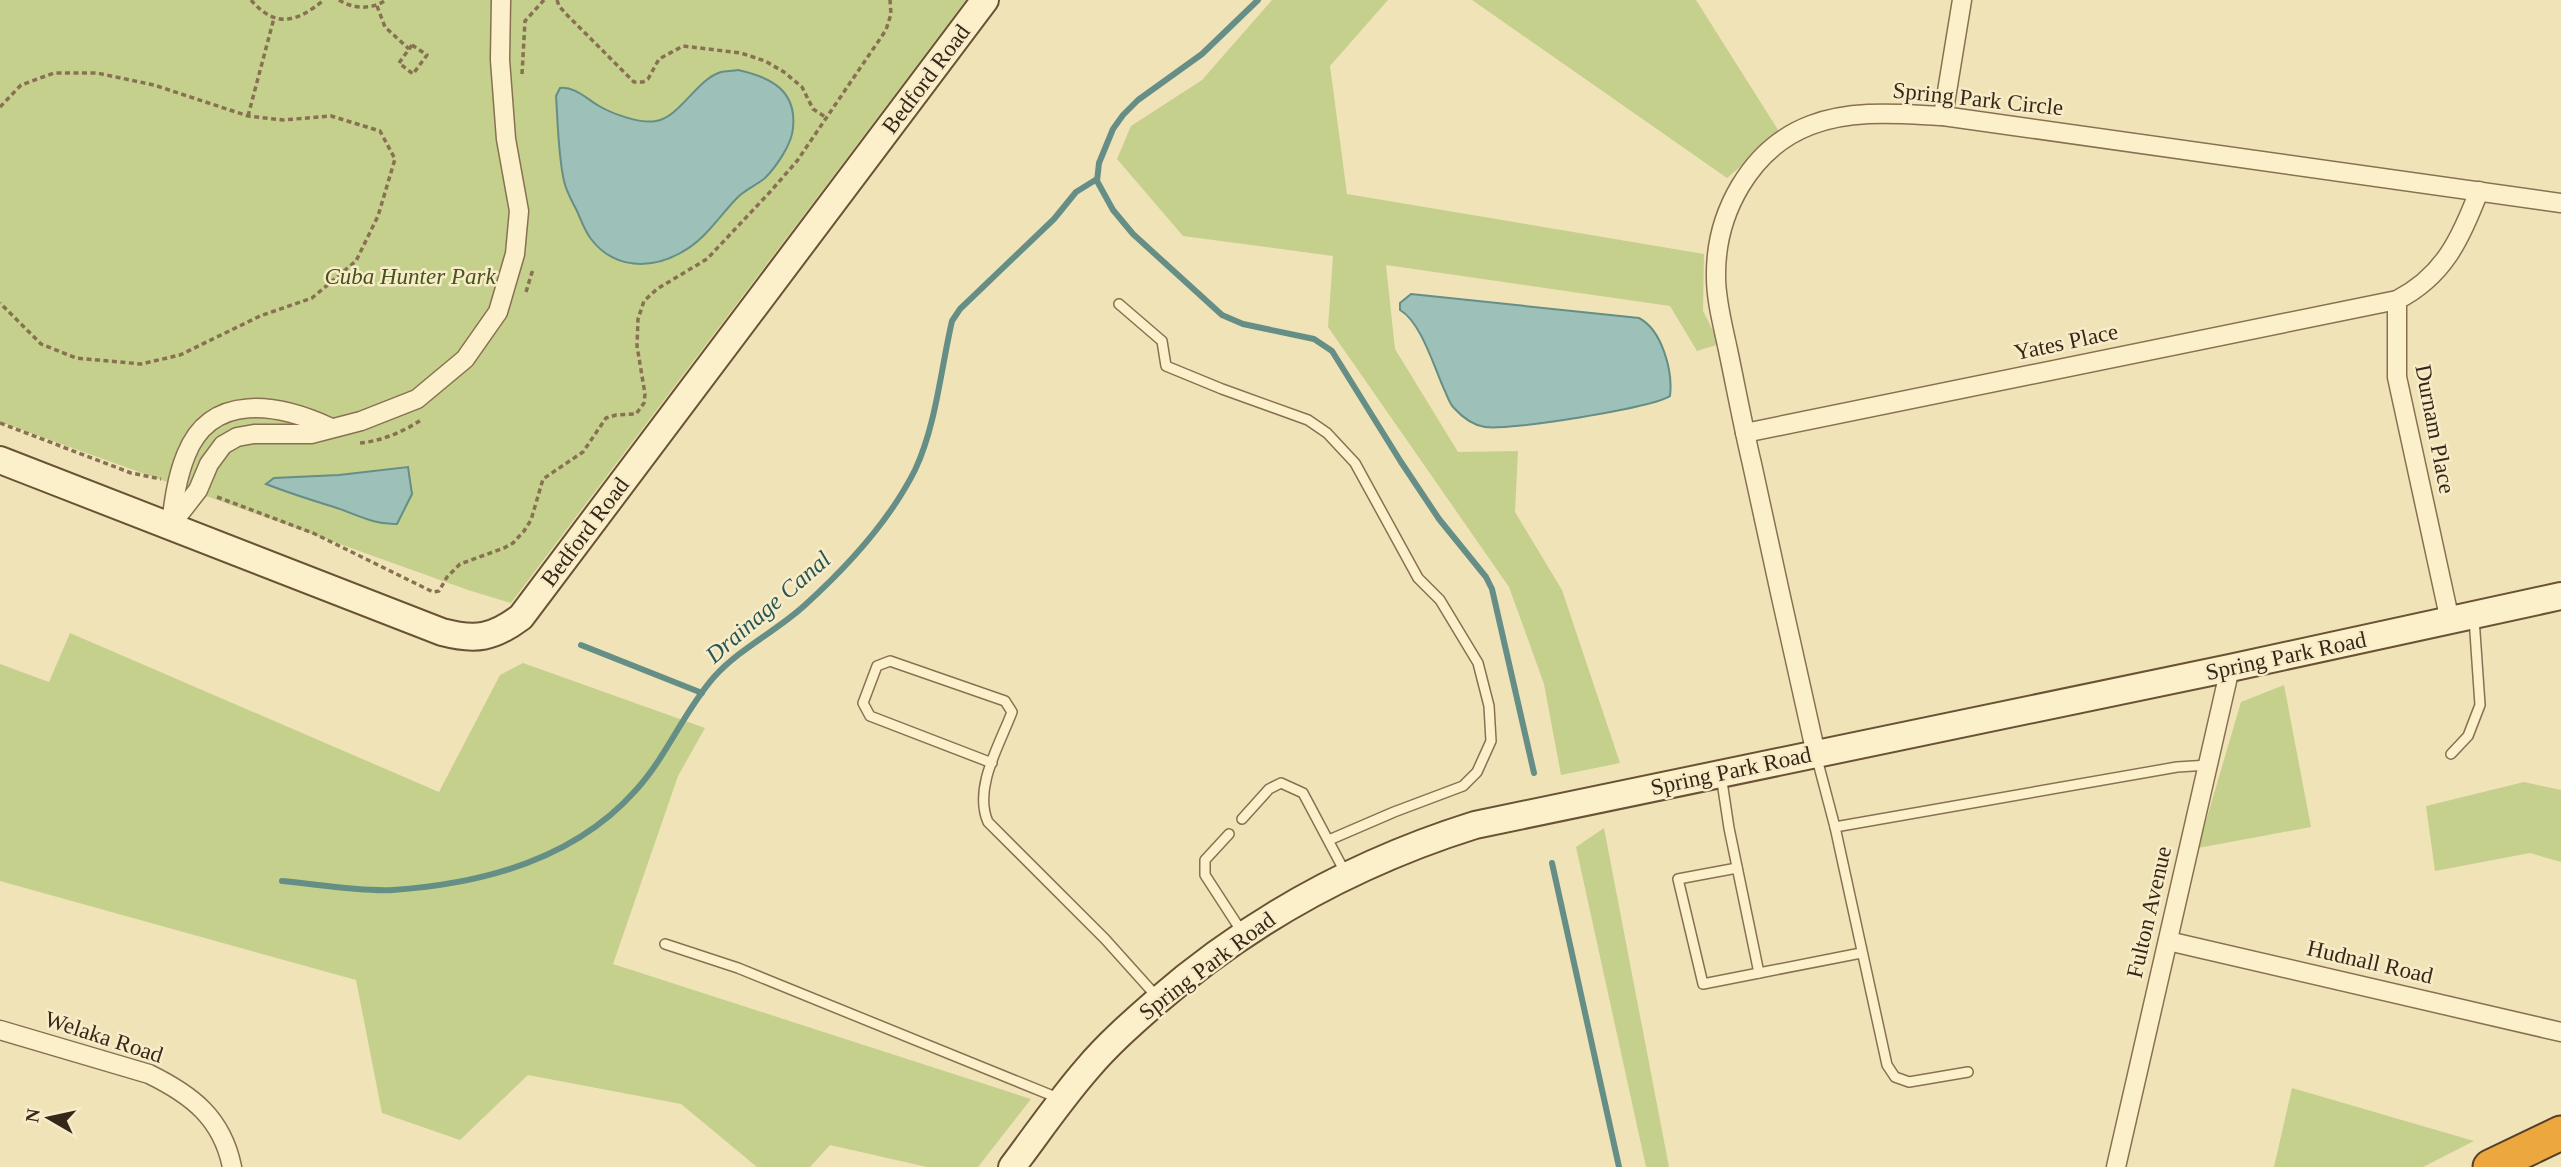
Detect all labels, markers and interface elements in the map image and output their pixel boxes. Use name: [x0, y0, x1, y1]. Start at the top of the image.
street label: Bedford Road: [877, 19, 975, 138]
street label: Spring Park Circle: [1892, 78, 2064, 120]
park label: Cuba Hunter Park: [324, 264, 496, 289]
street label: Yates Place: [2012, 319, 2120, 365]
street label: Durnam Place: [2410, 362, 2460, 496]
street label: Bedford Road: [536, 472, 634, 591]
water label: Drainage Canal: [700, 546, 836, 669]
street label: Spring Park Road: [2203, 627, 2369, 685]
street label: Spring Park Road: [1648, 742, 1814, 800]
street label: Fulton Avenue: [2122, 844, 2176, 980]
street label: Spring Park Road: [1134, 907, 1280, 1025]
street label: Hudnall Road: [2305, 935, 2436, 989]
street label: Welaka Road: [42, 1006, 167, 1068]
north arrow: [14, 1083, 84, 1153]
text: N: [21, 1107, 44, 1124]

